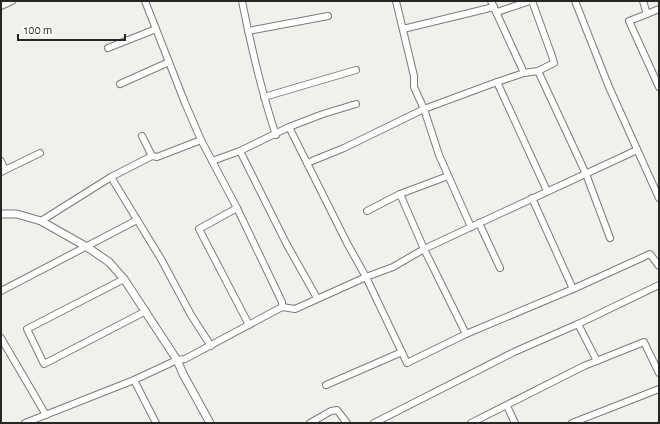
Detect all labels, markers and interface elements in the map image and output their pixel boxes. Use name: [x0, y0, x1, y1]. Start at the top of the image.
scale bar: [18, 16, 125, 42]
text: 100 m: [24, 24, 52, 36]

